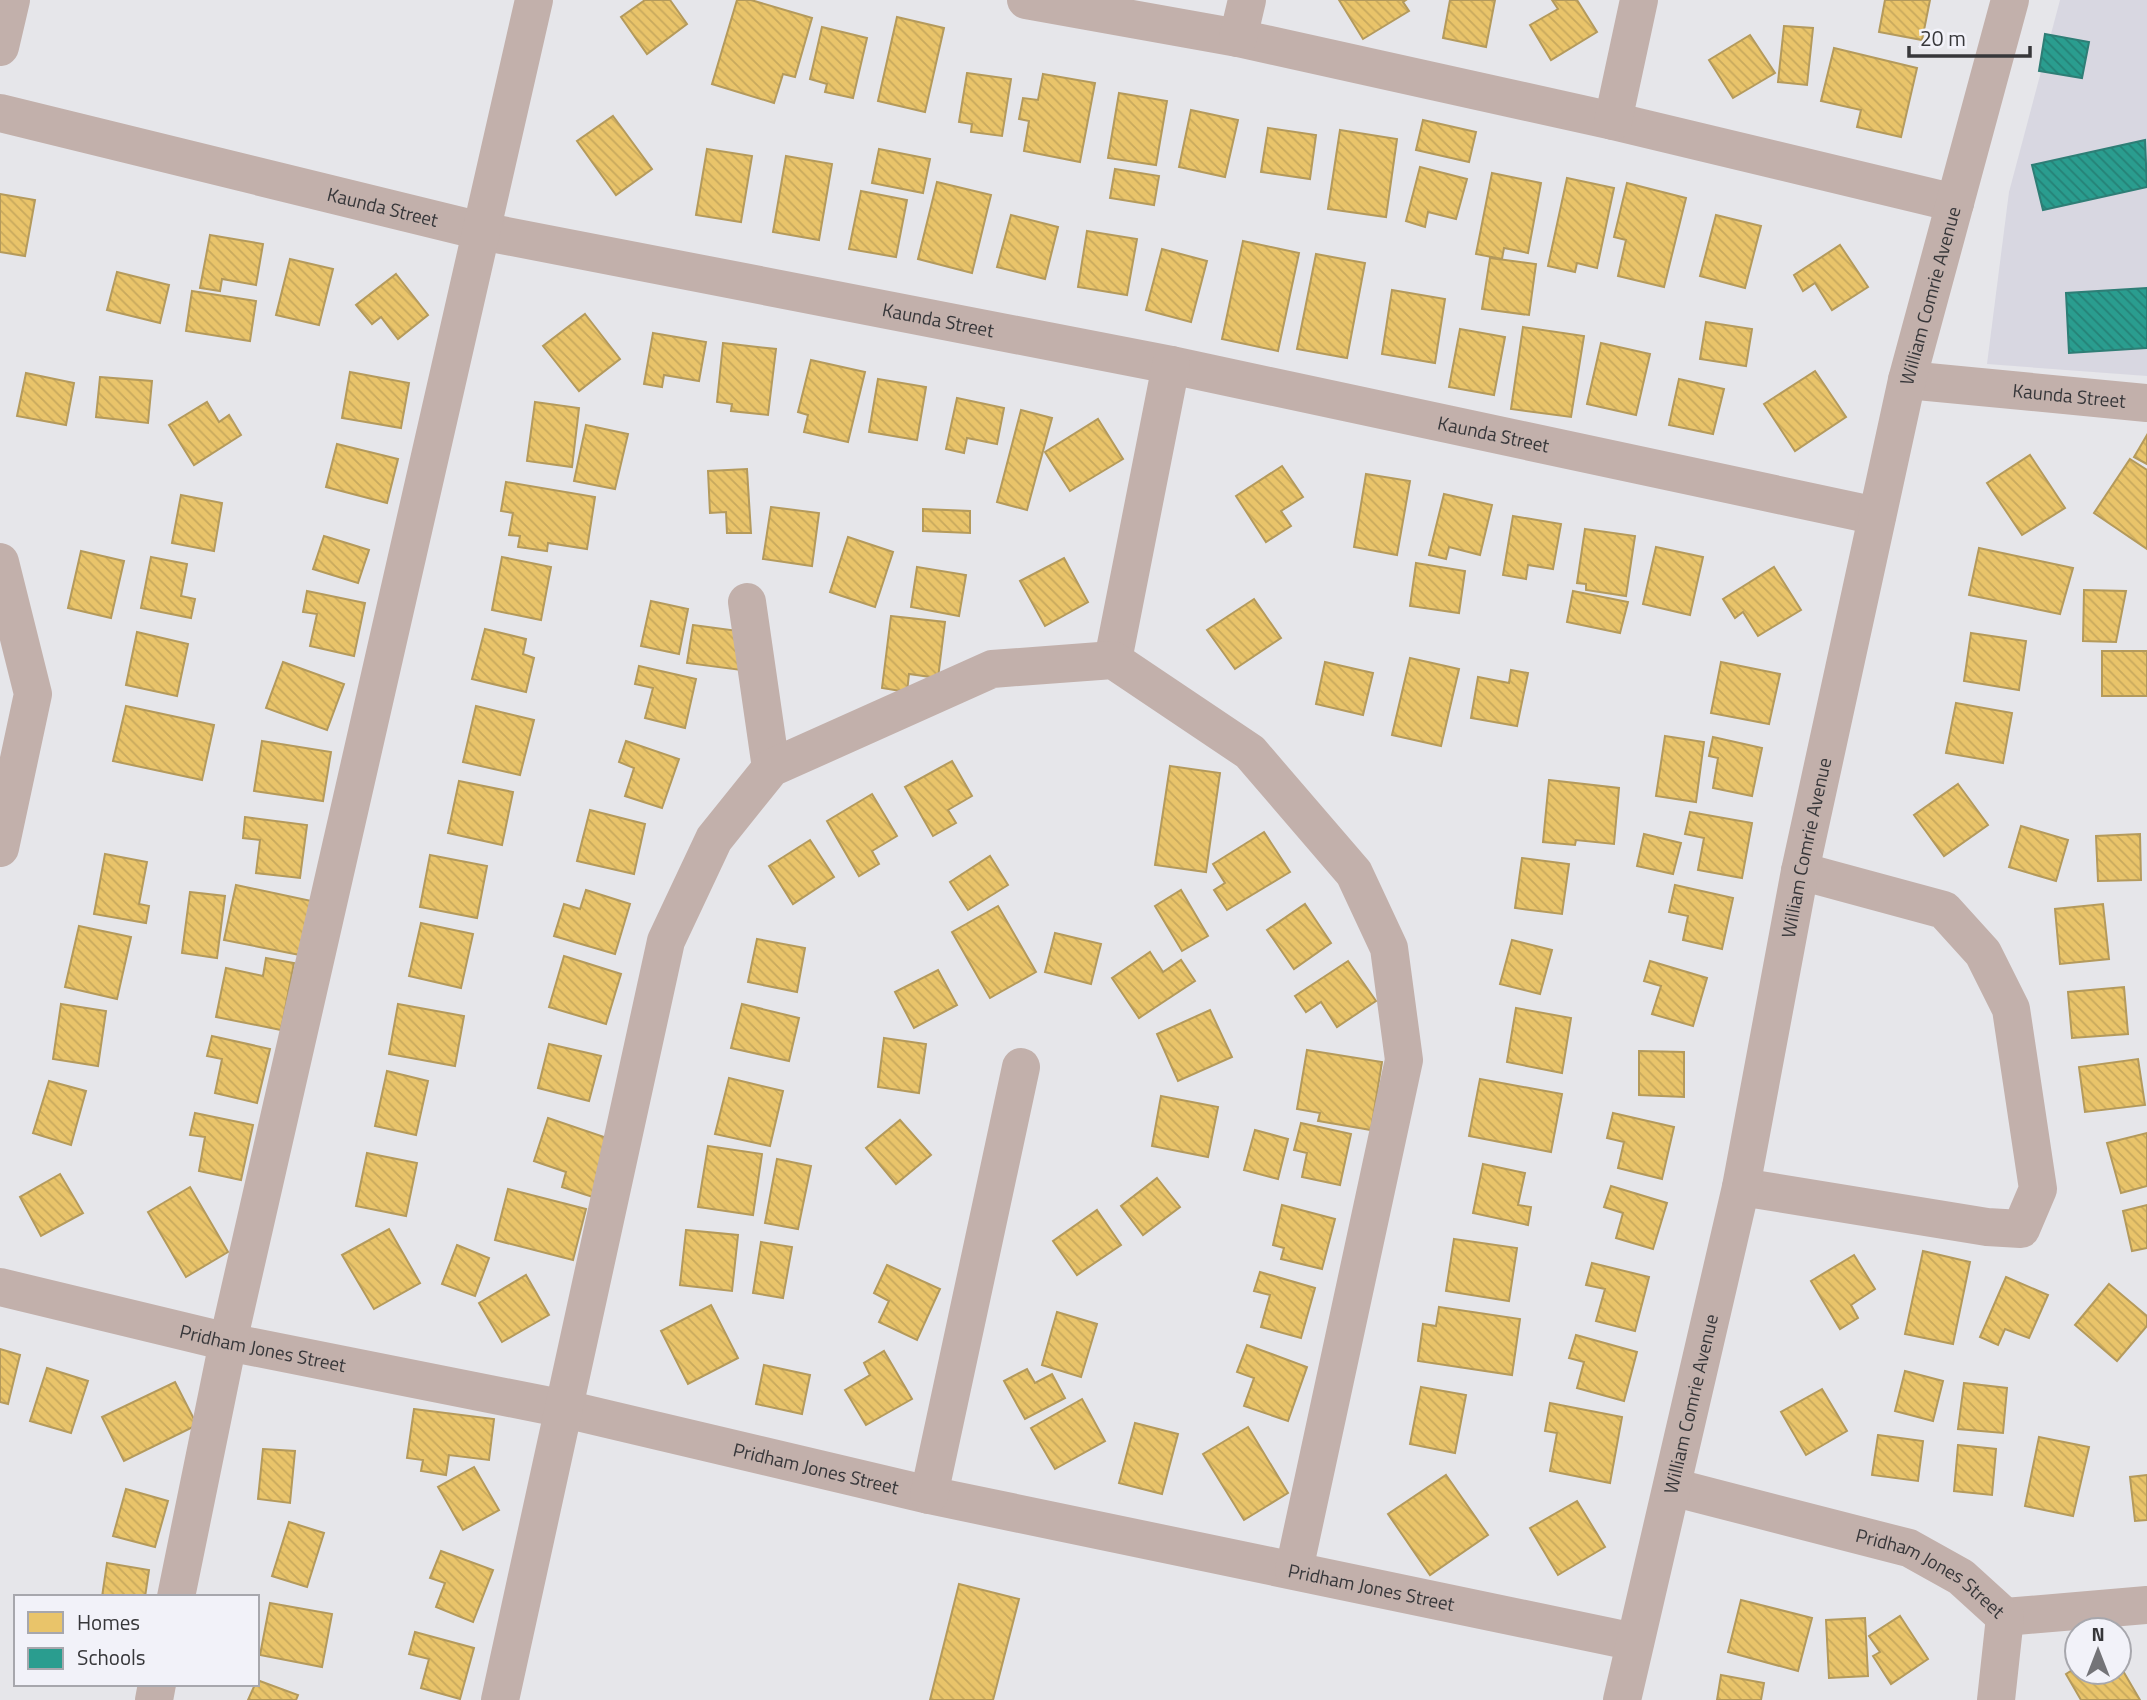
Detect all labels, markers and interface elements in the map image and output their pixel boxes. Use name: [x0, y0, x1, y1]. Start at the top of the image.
scale bar: [1909, 14, 2030, 58]
text: 20 m: [1920, 22, 1966, 54]
street label: Kaunda Street: [324, 179, 442, 234]
street label: William Comrie Avenue: [1891, 203, 1967, 388]
street label: Kaunda Street: [880, 294, 997, 344]
street label: Kaunda Street: [2011, 375, 2127, 415]
street label: Kaunda Street: [1435, 407, 1552, 460]
street label: William Comrie Avenue: [1773, 755, 1838, 940]
street label: William Comrie Avenue: [1655, 1311, 1725, 1496]
street label: Pridham Jones Street: [177, 1316, 349, 1379]
street label: Pridham Jones Street: [730, 1434, 902, 1501]
street label: Pridham Jones Street: [1853, 1520, 2012, 1625]
street label: Pridham Jones Street: [1286, 1555, 1458, 1618]
legend: [14, 1595, 259, 1686]
text: Homes: [77, 1606, 140, 1638]
north arrow: [2063, 1616, 2133, 1686]
text: N: [2091, 1619, 2105, 1648]
text: Schools: [77, 1641, 146, 1673]

